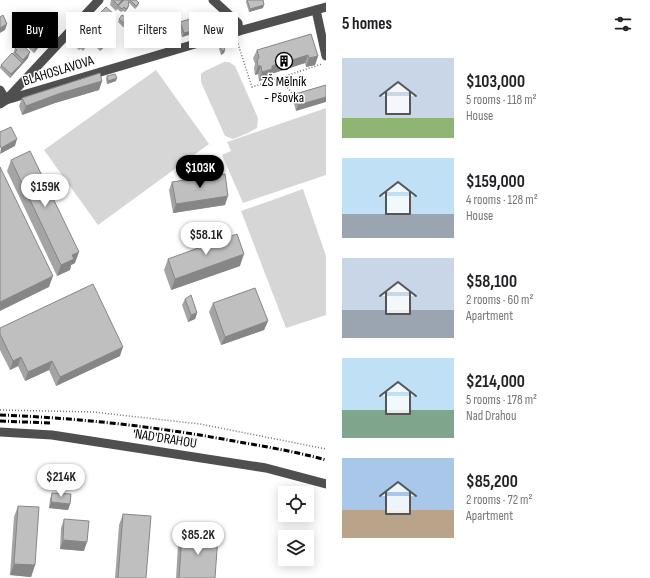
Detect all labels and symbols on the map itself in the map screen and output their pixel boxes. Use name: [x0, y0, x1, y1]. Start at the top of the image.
street label: BLAHOSLAVOVA: [21, 51, 97, 89]
building icon: ZŠ Mělník - Pšovka: [274, 51, 294, 71]
place label: ZŠ Mělník - Pšovka: [262, 73, 307, 106]
pin: $103K: [172, 155, 228, 189]
pin: $159K: [17, 174, 73, 208]
pin: $58.1K: [173, 222, 239, 256]
street label: NAD DRAHOU: [134, 425, 198, 452]
pin: $214K: [33, 464, 89, 498]
pin: $85.2K: [165, 522, 231, 556]

